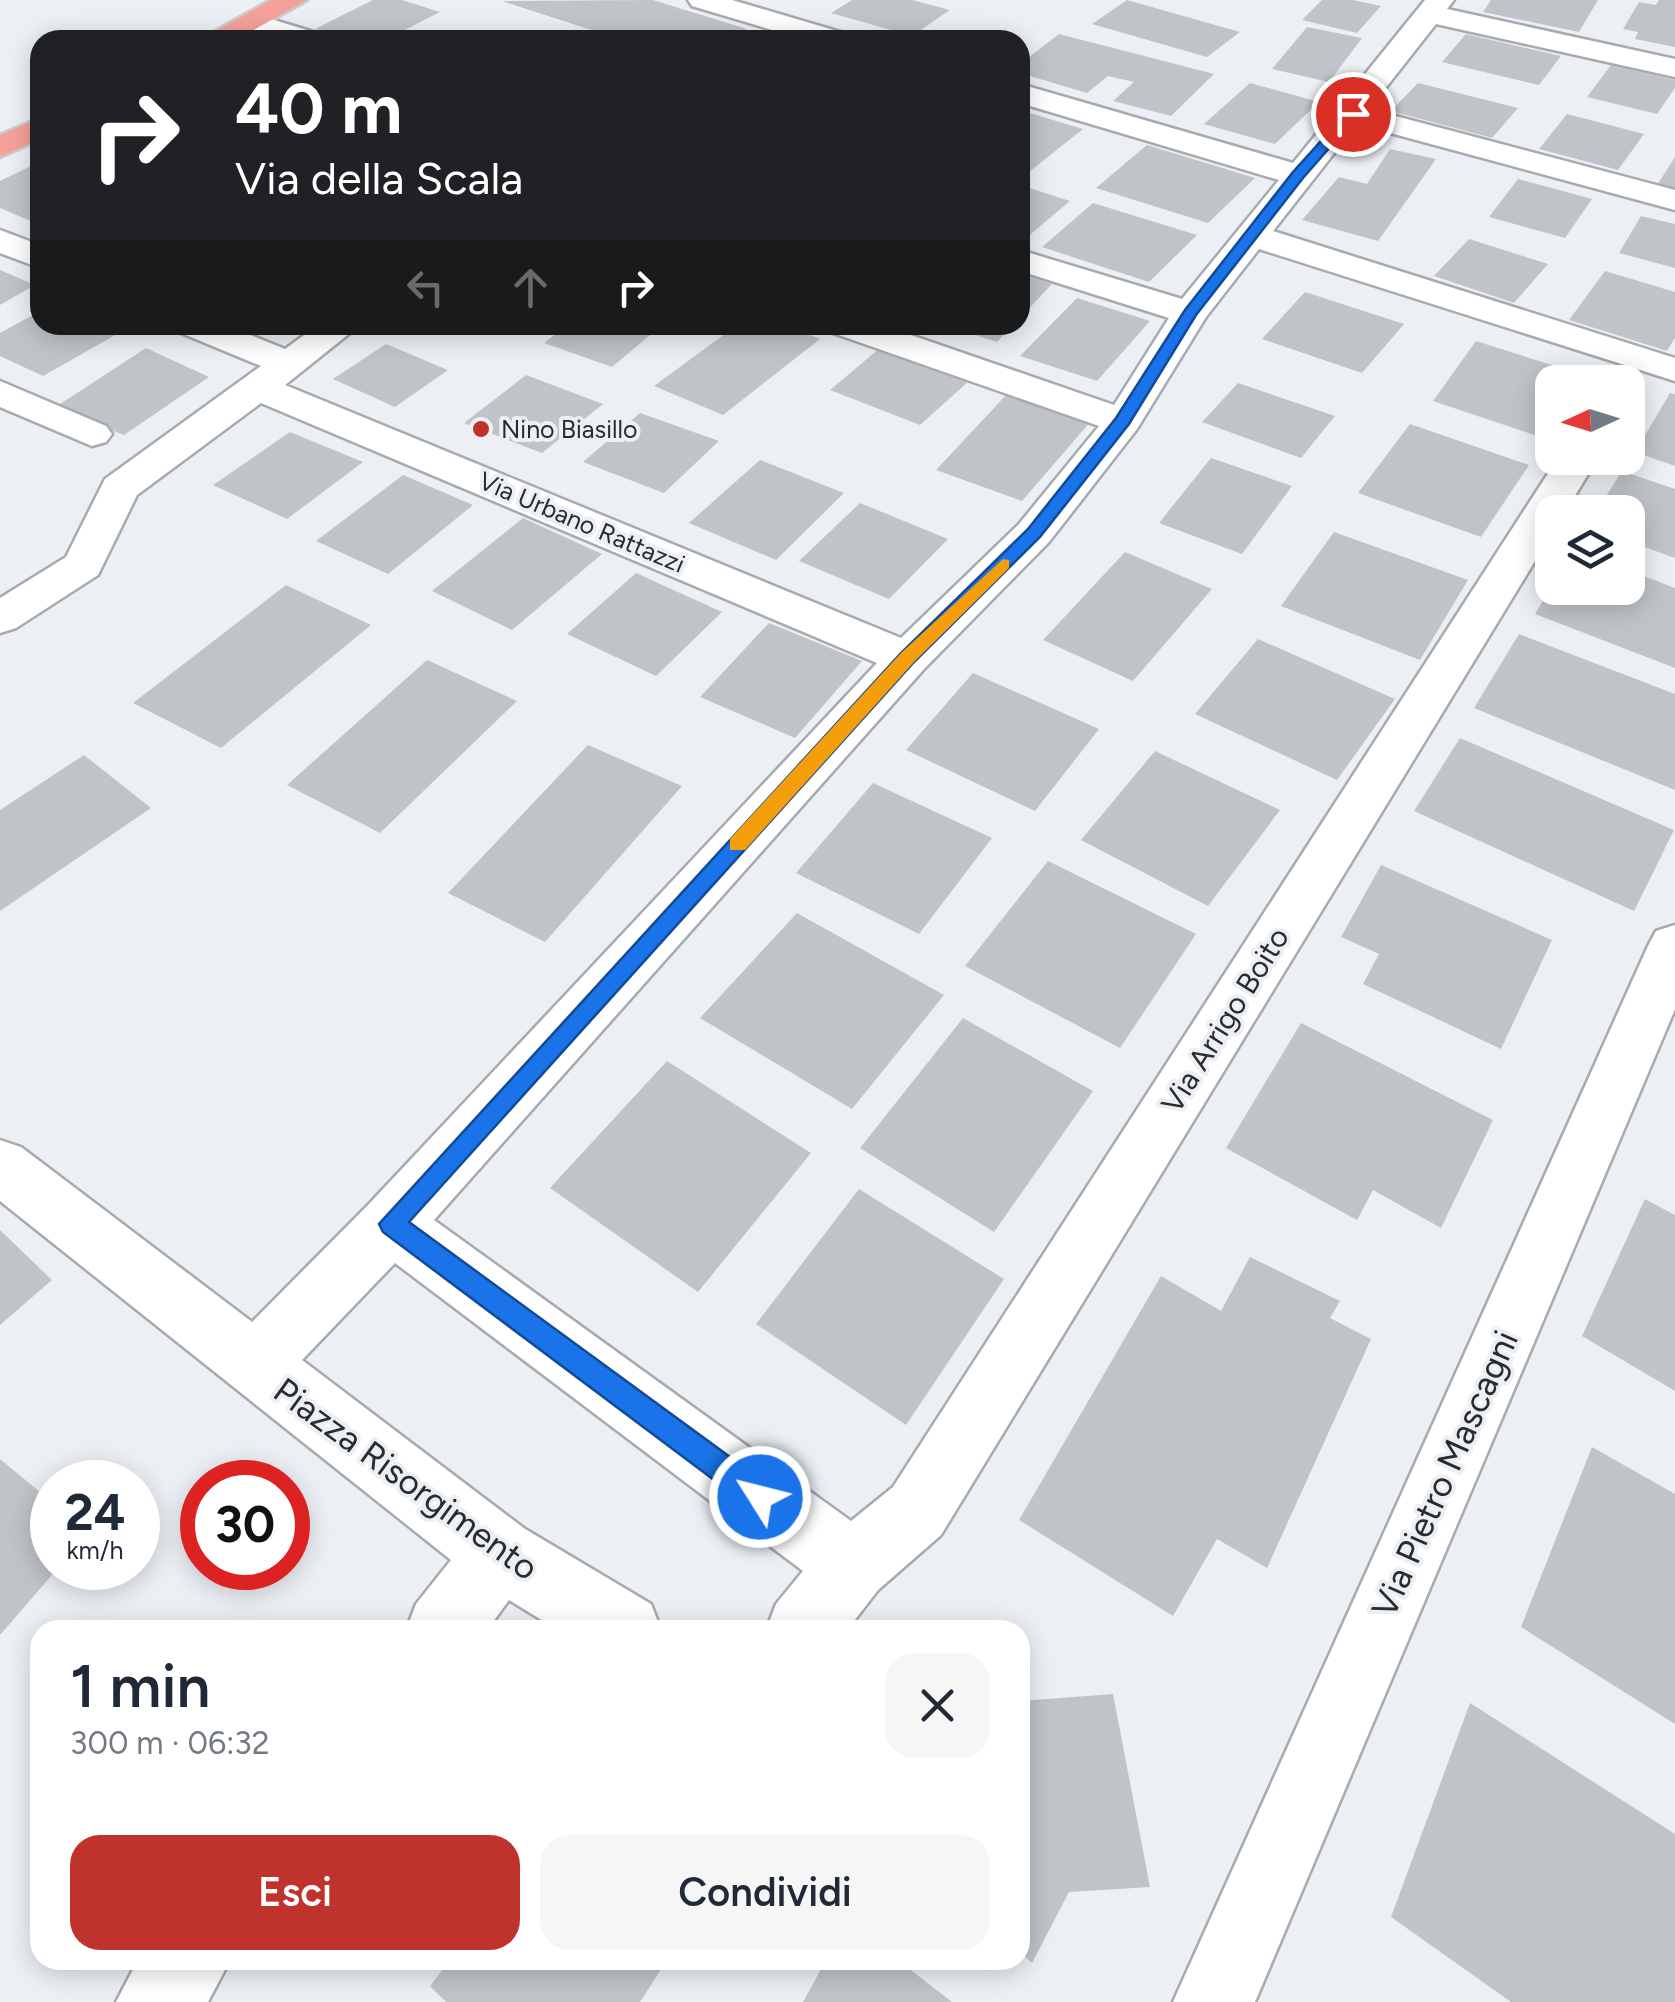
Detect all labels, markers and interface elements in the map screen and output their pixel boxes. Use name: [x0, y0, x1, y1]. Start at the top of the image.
text: 40 m: [235, 66, 402, 151]
icon: right: [70, 70, 200, 200]
pin: [1311, 72, 1396, 157]
icon: arrive: [1326, 87, 1381, 142]
text: Via della Scala: [235, 151, 523, 205]
icon: left: [398, 260, 453, 315]
icon: ahead: [503, 260, 558, 315]
icon: right: [608, 260, 663, 315]
north arrow: [1535, 365, 1645, 475]
map controls: [1535, 365, 1645, 605]
place label: Nino Biasillo: [501, 414, 638, 444]
marker: Nino Biasillo: [470, 418, 492, 440]
street label: Via Urbano Rattazzi: [475, 465, 689, 579]
button: layers: [1535, 495, 1645, 605]
street label: Via Arrigo Boito: [1153, 920, 1297, 1120]
street label: Via Pietro Mascagni: [1363, 1324, 1527, 1624]
street label: Piazza Risorgimento: [266, 1369, 546, 1589]
position arrow: [708, 1445, 812, 1549]
speed limit sign: 30: [180, 1460, 310, 1590]
text: 24: [65, 1482, 125, 1543]
text: km/h: [66, 1535, 124, 1565]
text: 1 min: [70, 1650, 210, 1722]
button: close: [885, 1653, 990, 1758]
text: 300 m · 06:32: [70, 1724, 270, 1762]
button: Esci: [70, 1835, 520, 1950]
button: Condividi: [540, 1835, 990, 1950]

